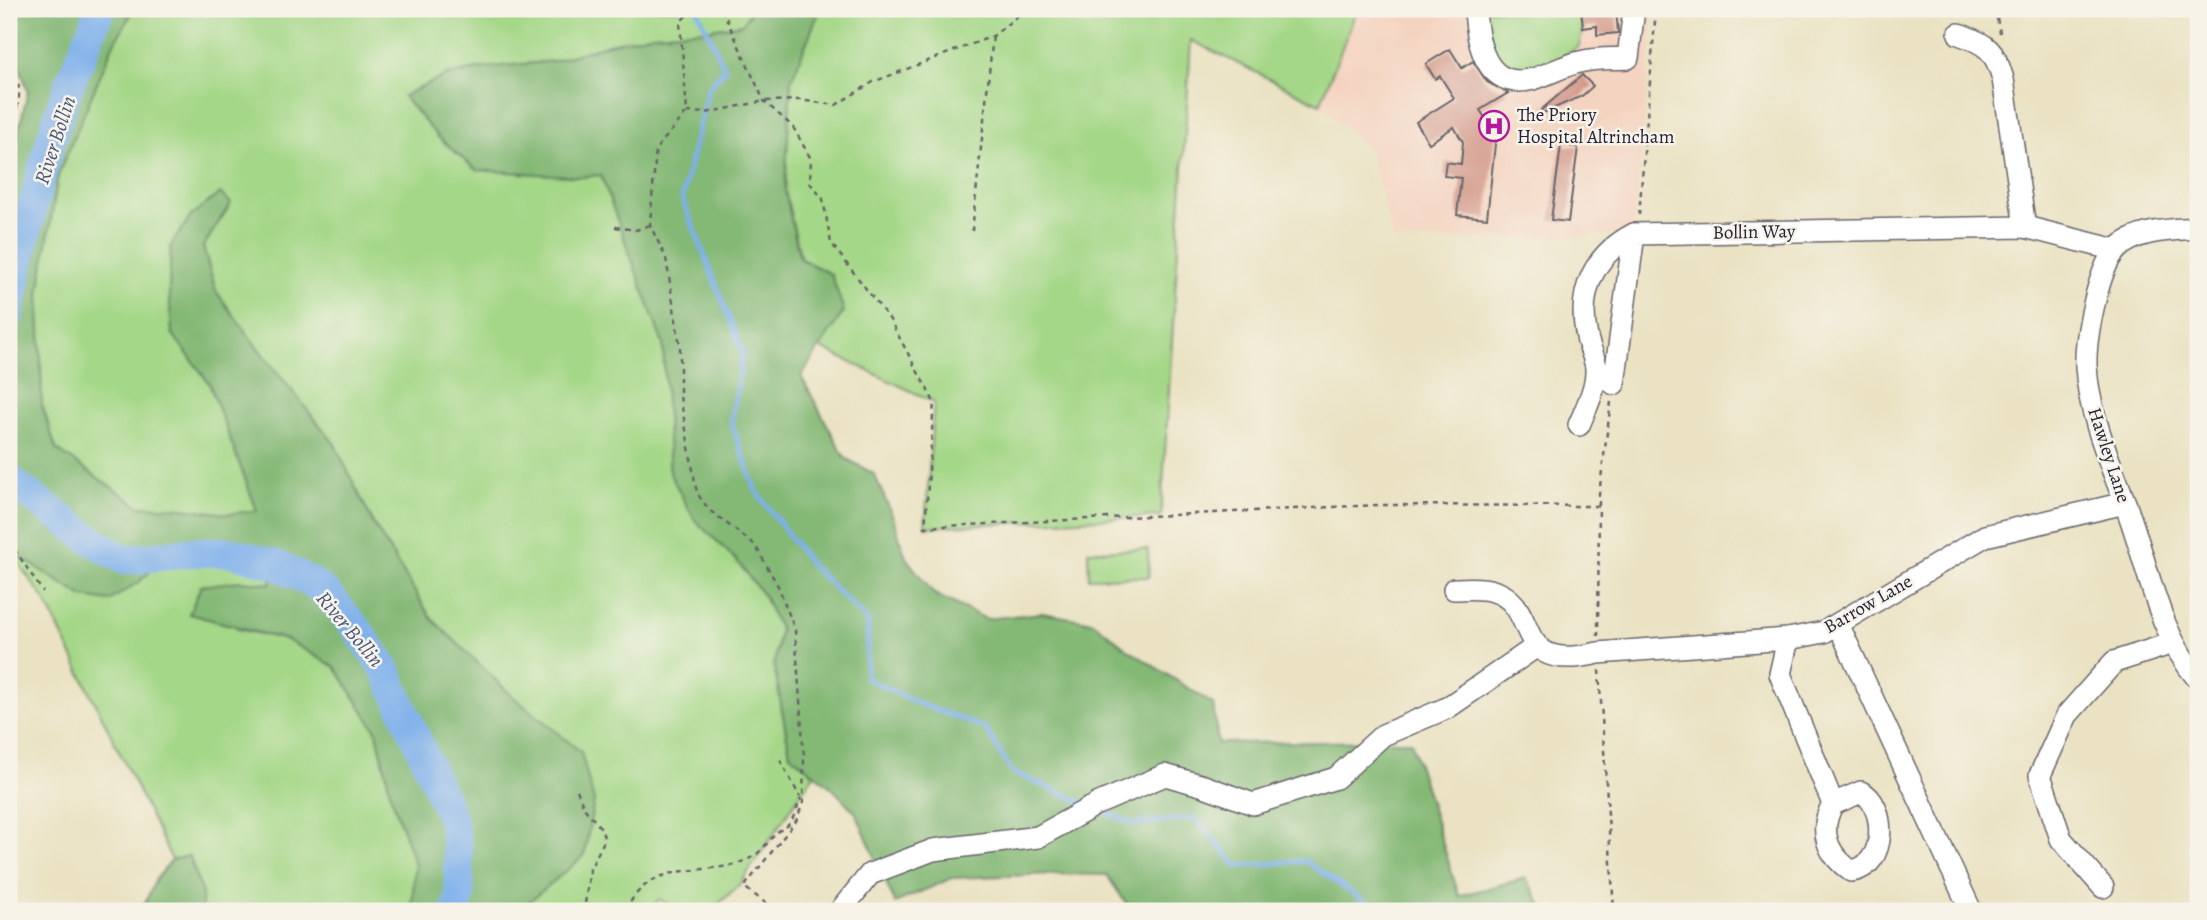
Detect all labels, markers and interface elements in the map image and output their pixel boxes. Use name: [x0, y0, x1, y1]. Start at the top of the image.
water label: River Bollin: [28, 92, 82, 188]
place label: The Priory Hospital Altrincham: [1517, 102, 1675, 150]
hospital icon: The Priory Hospital Altrincham: [1477, 109, 1511, 143]
street label: Bollin Way: [1712, 218, 1796, 246]
street label: Hawley Lane: [2081, 404, 2137, 506]
street label: Barrow Lane: [1819, 568, 1917, 640]
water label: River Bollin: [310, 585, 390, 673]

